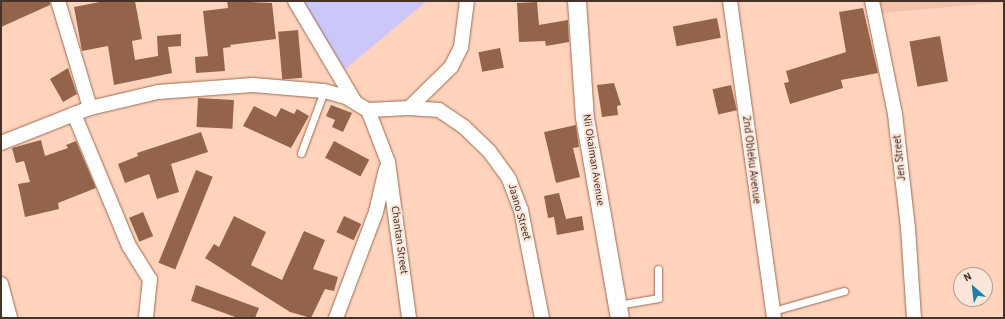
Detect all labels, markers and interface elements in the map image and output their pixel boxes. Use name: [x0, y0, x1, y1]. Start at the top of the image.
street label: Nii Okaiman Avenue: [579, 113, 607, 207]
street label: 2nd Obleku Avenue: [739, 115, 763, 205]
street label: Jen Street: [891, 134, 909, 182]
street label: Jaano Street: [505, 182, 533, 242]
street label: Chantan Street: [388, 205, 410, 275]
north arrow: [953, 267, 993, 307]
text: N: [961, 269, 974, 285]

